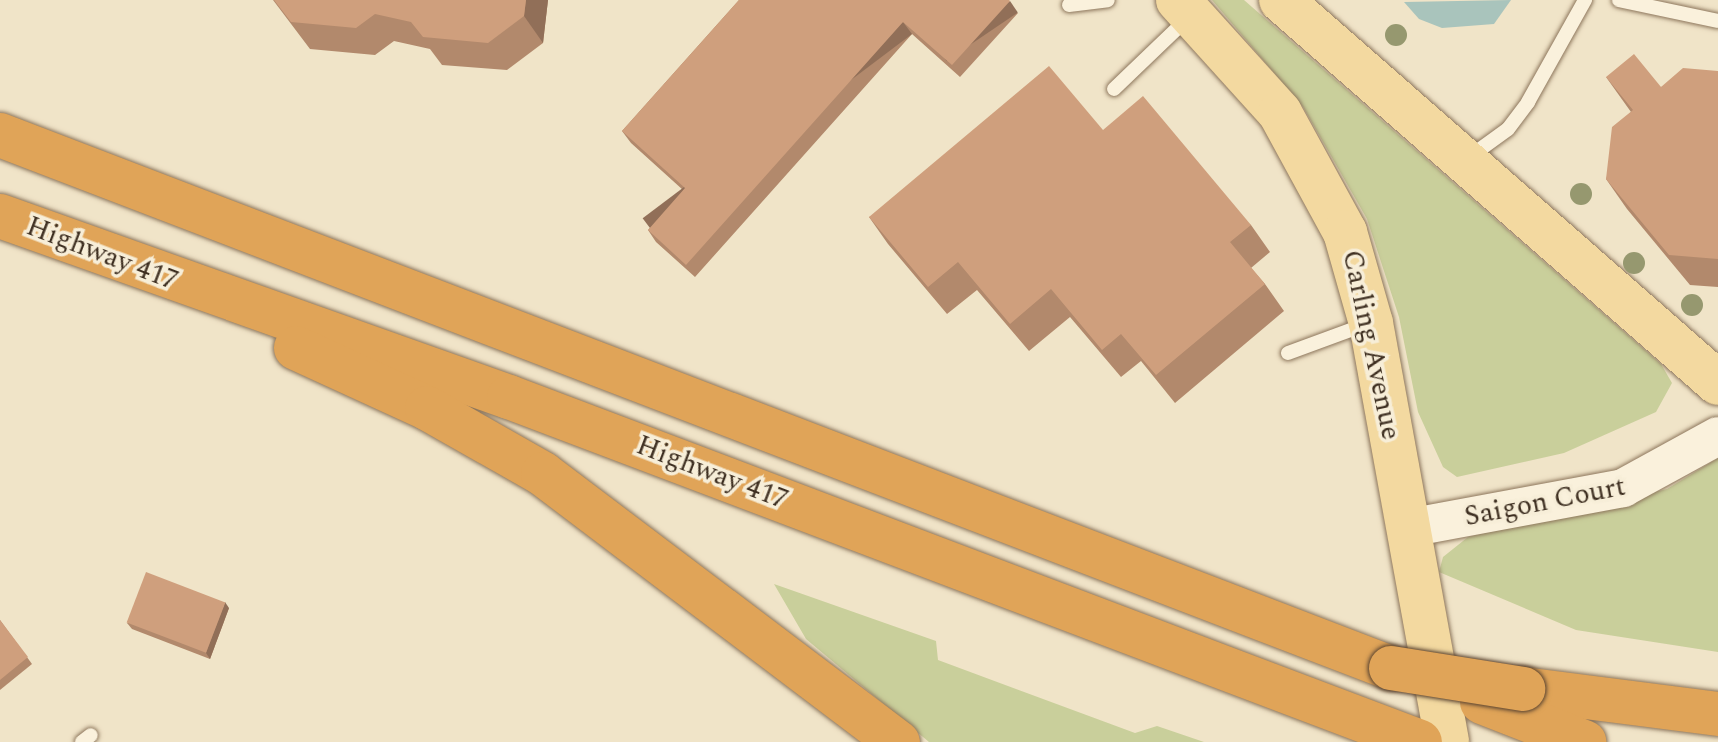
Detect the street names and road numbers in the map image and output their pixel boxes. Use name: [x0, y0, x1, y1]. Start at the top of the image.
street label: Highway 417: [22, 210, 182, 298]
street label: Carling Avenue: [1335, 247, 1407, 443]
street label: Highway 417: [632, 429, 792, 517]
street label: Saigon Court: [1462, 470, 1628, 534]

